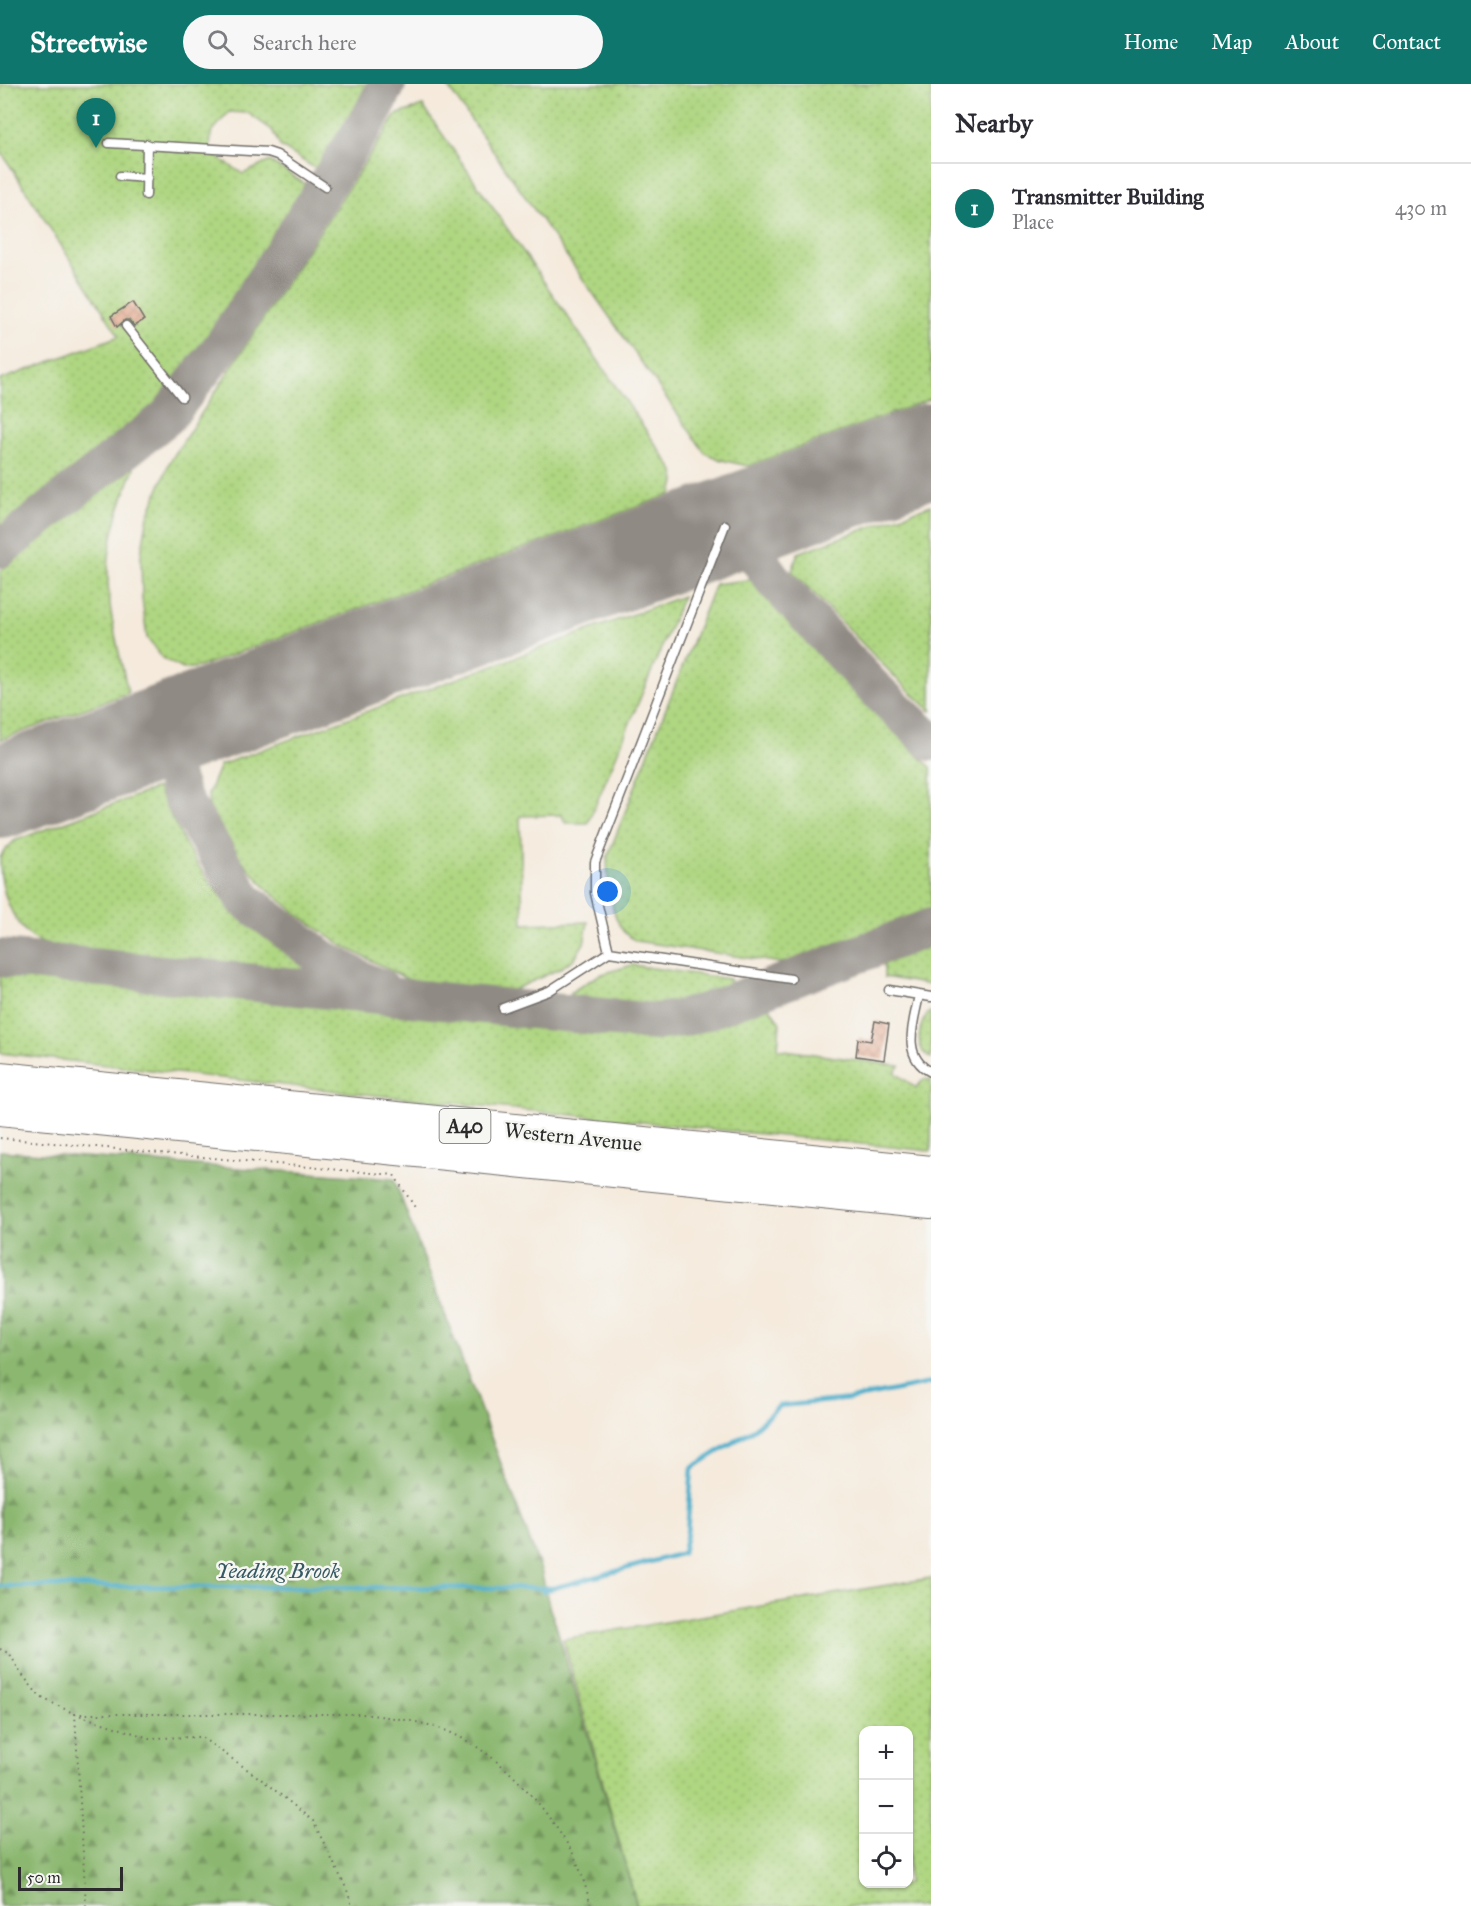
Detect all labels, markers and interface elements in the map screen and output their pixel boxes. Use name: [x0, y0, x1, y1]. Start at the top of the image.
search box: [183, 15, 603, 69]
text: Streetwise: [30, 25, 147, 60]
icon: search: [204, 26, 237, 59]
text: Search here: [252, 29, 357, 56]
text: Home: [1123, 29, 1178, 55]
text: Map: [1211, 29, 1252, 55]
text: About: [1285, 29, 1339, 55]
text: Contact: [1372, 29, 1441, 55]
pin: 1: [76, 98, 116, 148]
text: Nearby: [955, 107, 1033, 139]
text: Transmitter Building: [1012, 183, 1204, 210]
text: 1: [971, 196, 978, 220]
text: 430 m: [1395, 196, 1447, 220]
text: Place: [1012, 210, 1054, 234]
your location: [593, 877, 622, 906]
road number: A40: [440, 1109, 490, 1143]
street label: Western Avenue: [503, 1117, 643, 1157]
water label: Yeading Brook: [216, 1557, 340, 1584]
map controls: [859, 1726, 913, 1888]
button: +: [859, 1726, 913, 1780]
button: −: [859, 1780, 913, 1834]
button: locate: [859, 1834, 913, 1888]
scale bar: [18, 1864, 123, 1892]
text: 50 m: [27, 1868, 61, 1887]

